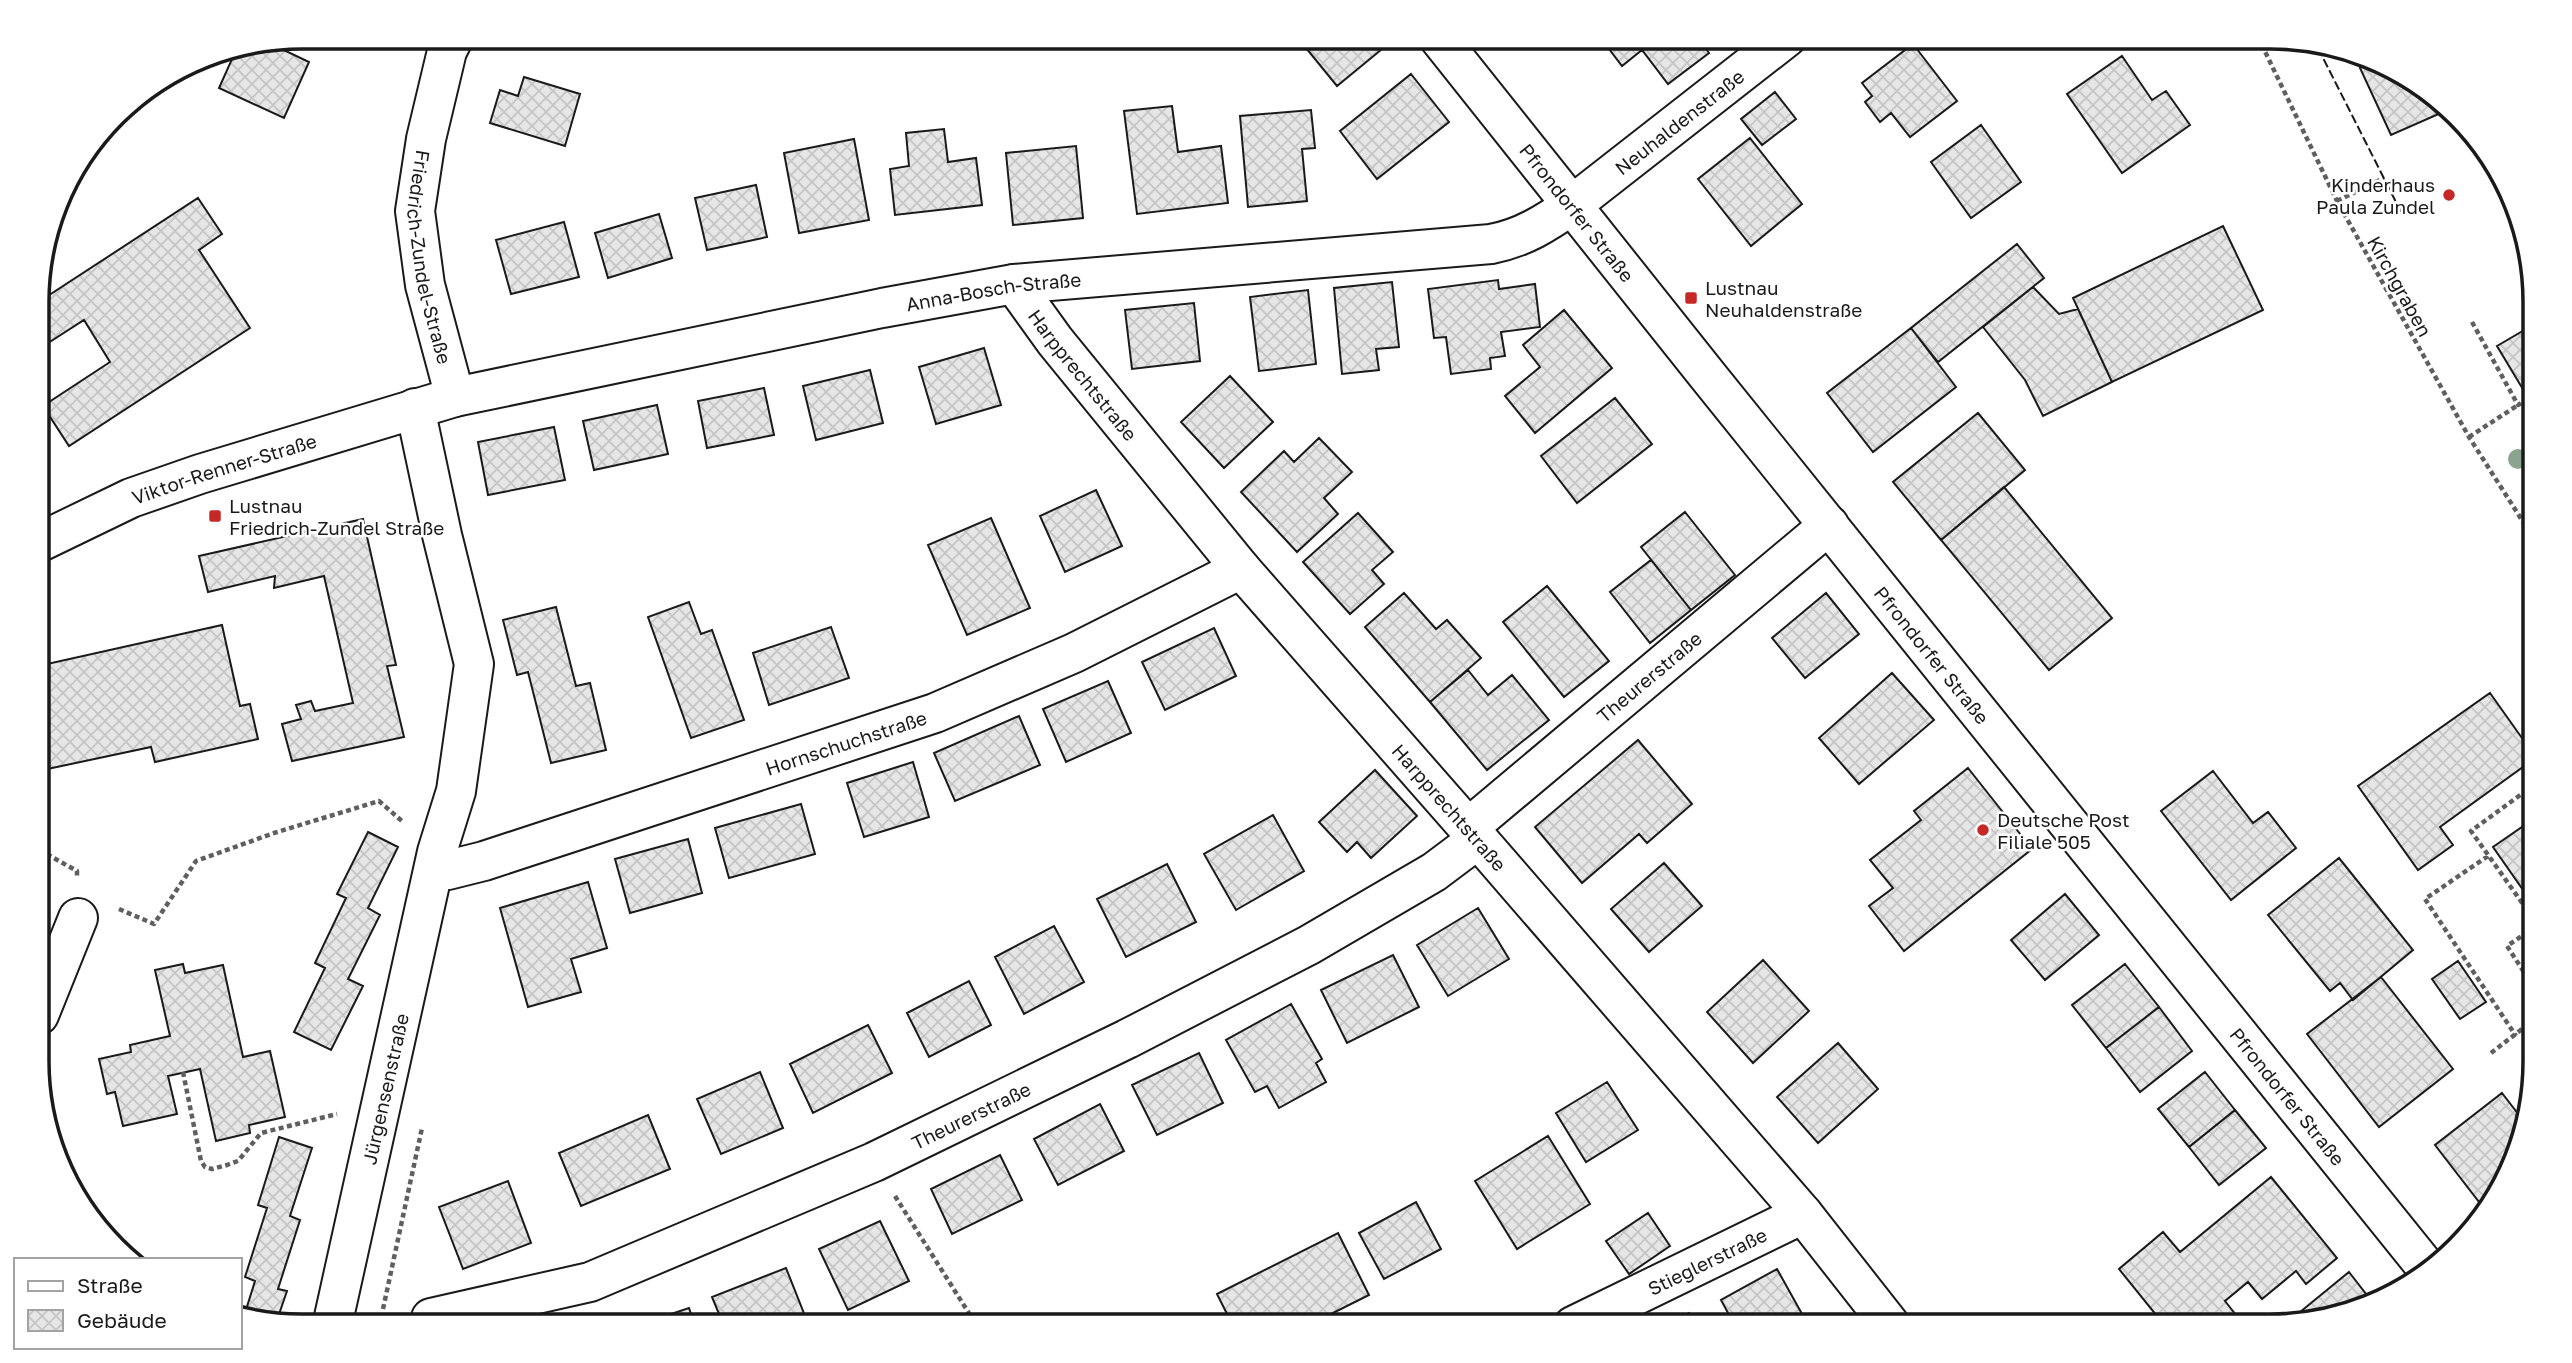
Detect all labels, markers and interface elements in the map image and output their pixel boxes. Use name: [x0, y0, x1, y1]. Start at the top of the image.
street label: Neuhaldenstraße: [1610, 64, 1748, 179]
street label: Pfrondorfer Straße: [1516, 138, 1640, 286]
street label: Friedrich-Zundel-Straße: [403, 148, 457, 366]
place label: Kinderhaus Paula Zundel: [2316, 173, 2435, 218]
marker: Kinderhaus Paula Zundel: [2441, 187, 2457, 203]
street label: Kirchgraben: [2363, 232, 2437, 340]
street label: Anna-Bosch-Straße: [904, 267, 1082, 315]
place label: Lustnau Neuhaldenstraße: [1705, 276, 1862, 321]
marker: Lustnau Neuhaldenstraße: [1683, 290, 1699, 306]
street label: Harpprechtstraße: [1024, 304, 1143, 445]
street label: Viktor-Renner-Straße: [129, 428, 319, 508]
place label: Lustnau Friedrich-Zundel Straße: [229, 494, 444, 539]
marker: Lustnau Friedrich-Zundel Straße: [207, 508, 223, 524]
street label: Pfrondorfer Straße: [1870, 581, 1995, 728]
street label: Theurerstraße: [1592, 626, 1706, 727]
street label: Hornschuchstraße: [762, 705, 929, 779]
street label: Harpprechtstraße: [1388, 739, 1512, 875]
place label: Deutsche Post Filiale 505: [1997, 808, 2130, 853]
marker: Deutsche Post Filiale 505: [1975, 822, 1991, 838]
street label: Jürgensenstraße: [357, 1011, 412, 1167]
street label: Pfrondorfer Straße: [2226, 1023, 2350, 1170]
street label: Theurerstraße: [908, 1076, 1034, 1154]
street label: Stieglerstraße: [1644, 1222, 1770, 1299]
legend: [14, 1258, 242, 1349]
text: Straße: [77, 1272, 143, 1298]
text: Gebäude: [77, 1307, 167, 1333]

